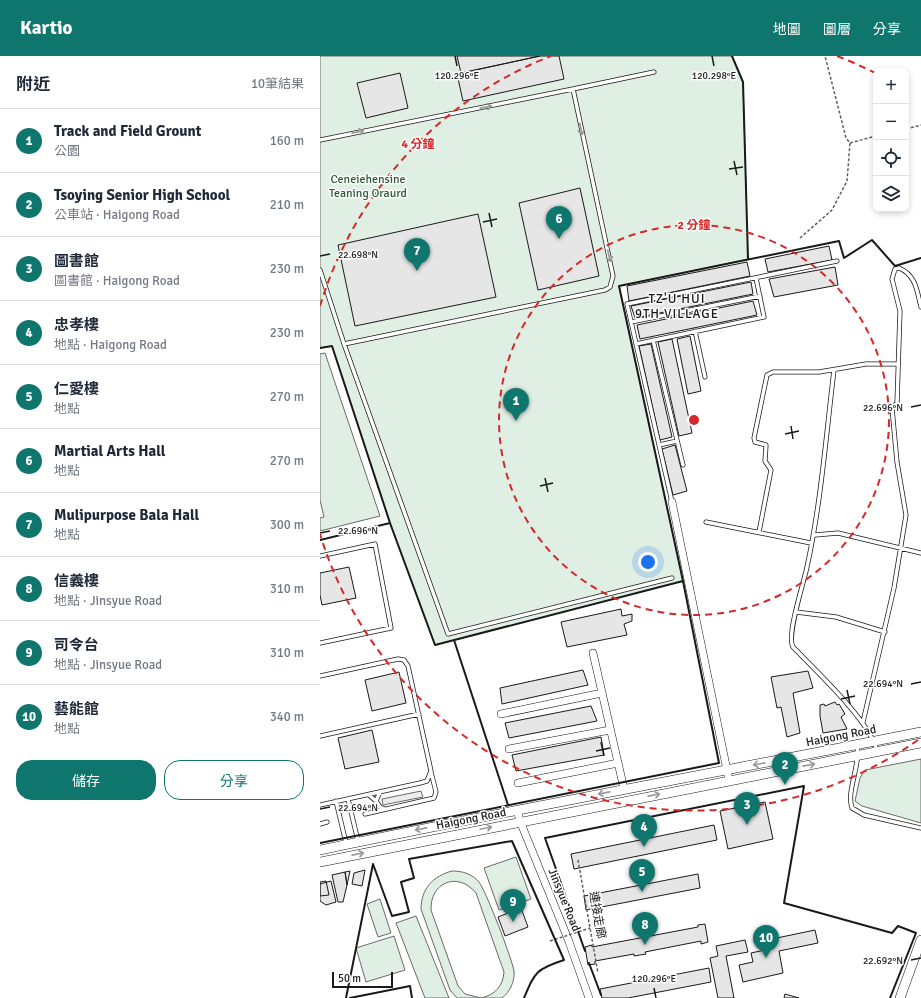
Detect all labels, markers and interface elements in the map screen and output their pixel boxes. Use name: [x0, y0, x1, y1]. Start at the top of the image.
text: Kartio: [20, 16, 73, 40]
text: 地圖: [773, 21, 801, 38]
text: 圖層: [823, 21, 851, 38]
text: 分享: [873, 21, 901, 38]
map controls: [873, 68, 909, 212]
button: +: [873, 68, 909, 104]
text: 120.296°E: [435, 70, 480, 82]
text: 120.298°E: [692, 70, 737, 82]
text: 附近: [16, 74, 50, 95]
text: 10筆結果: [251, 76, 304, 92]
one-way arrow: [479, 102, 492, 110]
button: −: [873, 104, 909, 140]
text: Track and Field Grount: [54, 122, 201, 140]
one-way arrow: [578, 122, 586, 135]
one-way arrow: [351, 128, 364, 136]
text: 1: [25, 133, 33, 149]
text: 160 m: [270, 133, 304, 149]
text: 4 分鐘: [401, 137, 435, 152]
button: locate: [873, 140, 909, 176]
text: 公園: [54, 143, 80, 159]
park label: Ceneiehensine Teaning Oraurd: [329, 172, 407, 201]
button: layers: [873, 176, 909, 212]
text: Tsoying Senior High School: [54, 186, 230, 204]
text: 2: [25, 197, 33, 213]
text: 210 m: [270, 197, 304, 213]
pin: 6: [546, 206, 572, 239]
text: 公車站 · Haigong Road: [54, 207, 180, 223]
text: 2 分鐘: [677, 218, 711, 233]
pin: 7: [404, 238, 430, 271]
text: 22.698°N: [338, 249, 378, 261]
one-way arrow: [605, 249, 613, 262]
text: 圖書館: [54, 252, 99, 270]
text: 3: [25, 261, 33, 277]
text: 230 m: [270, 261, 304, 277]
text: 圖書館 · Haigong Road: [54, 273, 180, 289]
district label: TZ'U HUI 9TH VILLAGE: [635, 291, 719, 322]
text: 忠孝樓: [54, 316, 99, 334]
text: 4: [25, 325, 33, 341]
text: 230 m: [270, 325, 304, 341]
text: 地點 · Haigong Road: [54, 337, 167, 353]
text: 仁愛樓: [54, 380, 99, 398]
pin: 1: [503, 388, 529, 421]
text: 5: [25, 389, 33, 405]
text: 270 m: [270, 389, 304, 405]
text: 地點: [54, 401, 80, 417]
text: 22.696°N: [863, 402, 903, 414]
centre of rings: [687, 413, 701, 427]
text: Martial Arts Hall: [54, 442, 165, 460]
text: 6: [25, 453, 33, 469]
text: 270 m: [270, 453, 304, 469]
text: 地點: [54, 463, 80, 479]
text: Mulipurpose Bala Hall: [54, 506, 199, 524]
text: 7: [25, 517, 33, 533]
text: 300 m: [270, 517, 304, 533]
text: 22.696°N: [338, 525, 378, 537]
text: 地點: [54, 527, 80, 543]
your location: [638, 552, 658, 572]
text: 信義樓: [54, 572, 99, 590]
text: 8: [25, 581, 33, 597]
text: 310 m: [270, 581, 304, 597]
text: 地點 · Jinsyue Road: [54, 593, 162, 609]
text: 司令台: [54, 636, 99, 654]
text: 9: [25, 645, 33, 661]
text: 310 m: [270, 645, 304, 661]
text: 地點 · Jinsyue Road: [54, 657, 162, 673]
text: 22.694°N: [863, 678, 903, 690]
text: 藝能館: [54, 700, 99, 718]
text: 10: [22, 709, 36, 725]
text: 340 m: [270, 709, 304, 725]
text: 地點: [54, 721, 80, 737]
street label: Haigong Road: [805, 722, 877, 750]
pin: 2: [772, 752, 798, 785]
button: 儲存: [16, 760, 156, 800]
button: 分享: [164, 760, 304, 800]
one-way arrow: [803, 760, 816, 768]
one-way arrow: [753, 761, 766, 769]
one-way arrow: [598, 789, 611, 797]
one-way arrow: [647, 791, 660, 799]
pin: 3: [734, 792, 760, 825]
text: 22.694°N: [338, 802, 378, 814]
street label: Haigong Road: [435, 805, 507, 833]
pin: 4: [631, 814, 657, 847]
one-way arrow: [479, 824, 492, 832]
one-way arrow: [415, 826, 428, 834]
one-way arrow: [351, 850, 364, 858]
pin: 5: [629, 859, 655, 892]
street label: Jinsyue Road: [545, 866, 583, 934]
pin: 9: [500, 889, 526, 922]
street label: 連接走廊: [585, 890, 609, 940]
pin: 8: [632, 912, 658, 945]
pin: 10: [753, 925, 779, 958]
text: 22.692°N: [863, 955, 903, 967]
scale bar: [332, 970, 393, 989]
text: 50 m: [338, 972, 361, 985]
text: 120.296°E: [632, 973, 677, 985]

